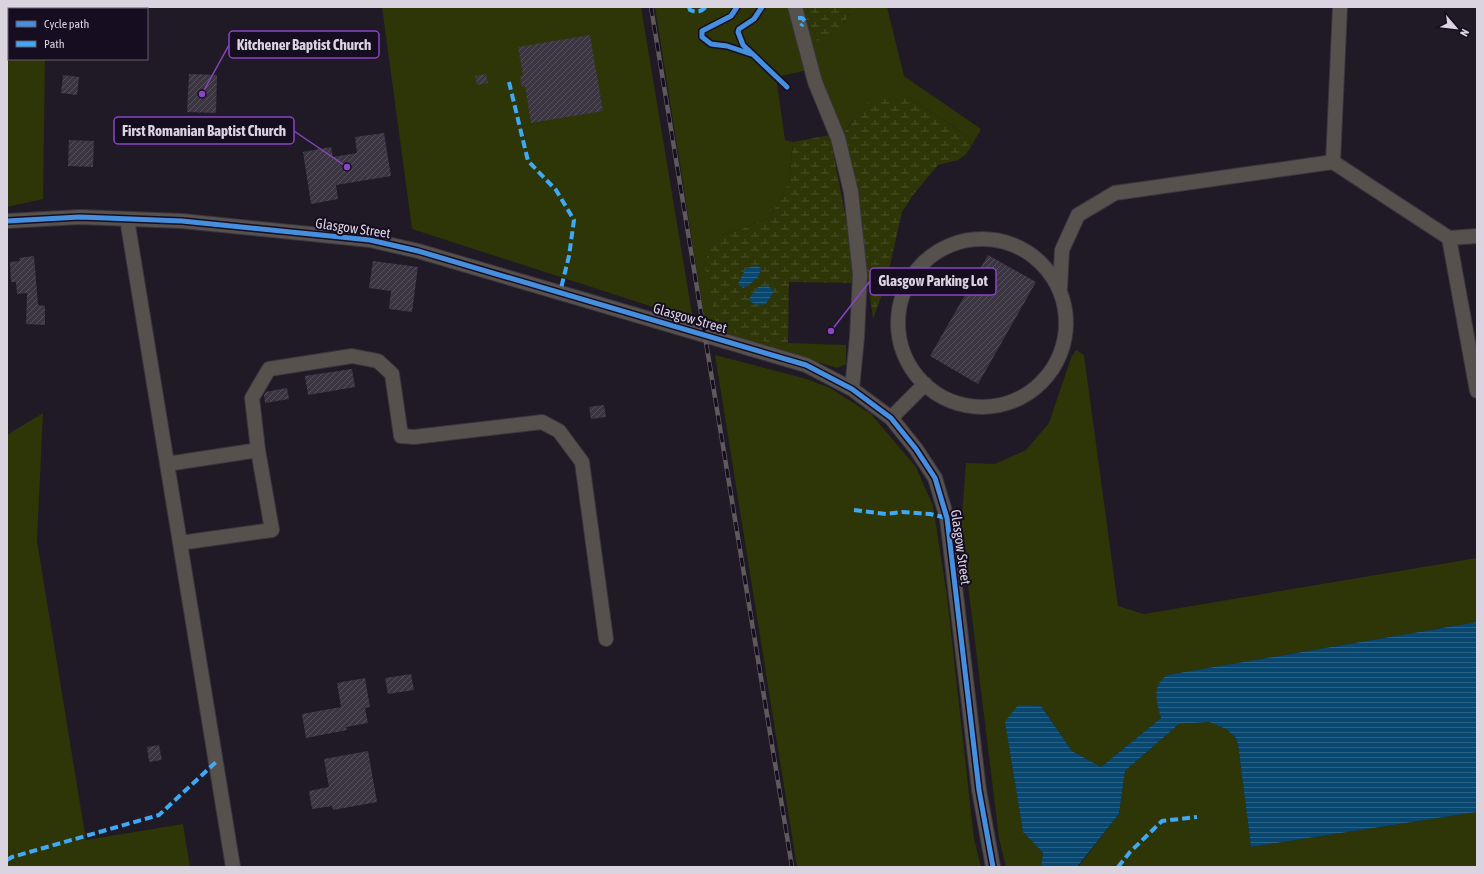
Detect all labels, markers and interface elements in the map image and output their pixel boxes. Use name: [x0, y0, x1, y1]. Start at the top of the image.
legend: [8, 8, 148, 60]
north arrow: [1436, 8, 1476, 48]
text: Cycle path: [44, 17, 89, 31]
text: N: [1458, 27, 1472, 38]
callout: Kitchener Baptist Church: [229, 31, 379, 58]
text: Kitchener Baptist Church: [237, 36, 371, 53]
text: Path: [44, 37, 65, 51]
callout: First Romanian Baptist Church: [114, 117, 294, 144]
text: First Romanian Baptist Church: [122, 122, 286, 139]
street label: Glasgow Street: [314, 215, 392, 241]
callout: Glasgow Parking Lot: [870, 268, 996, 295]
text: Glasgow Parking Lot: [878, 272, 988, 289]
street label: Glasgow Street: [651, 300, 729, 336]
street label: Glasgow Street: [948, 508, 974, 586]

